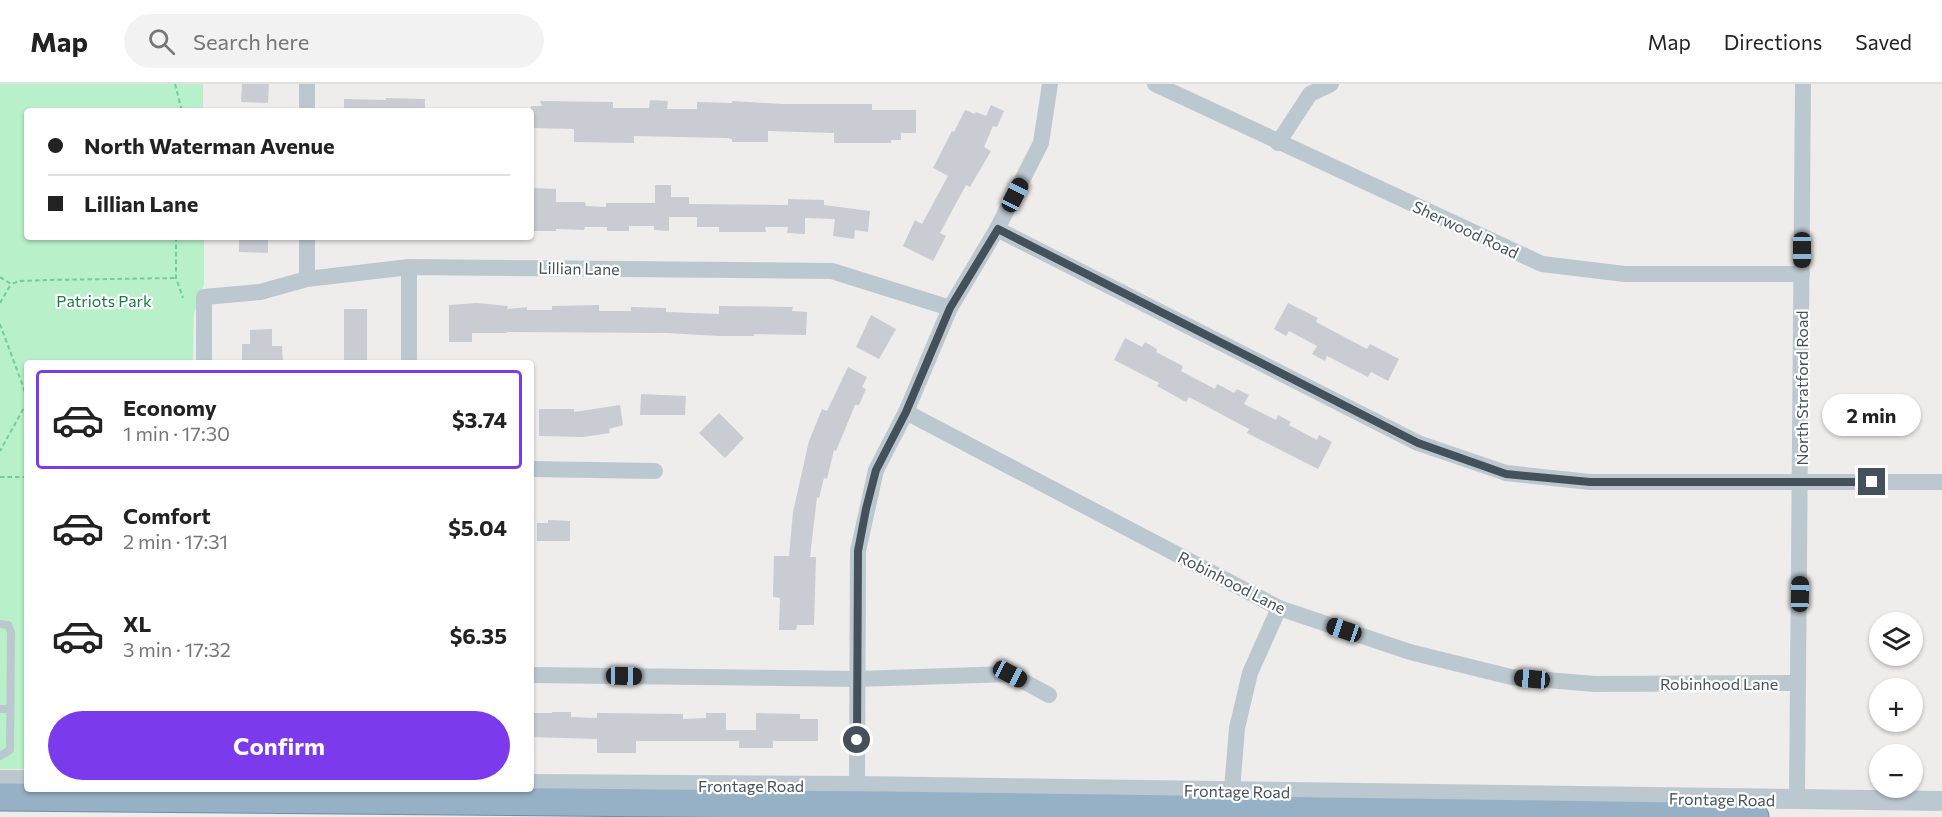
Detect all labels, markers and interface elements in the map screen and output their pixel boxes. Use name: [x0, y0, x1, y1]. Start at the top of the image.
search box: [124, 14, 544, 68]
text: Map: [30, 24, 88, 58]
icon: search: [145, 25, 178, 58]
text: Search here: [193, 28, 309, 55]
text: Map: [1648, 29, 1691, 54]
text: Directions: [1724, 29, 1822, 54]
text: Saved: [1855, 29, 1912, 54]
text: North Waterman Avenue: [84, 132, 335, 159]
car: [999, 175, 1031, 215]
text: Lillian Lane: [84, 190, 198, 217]
street label: Sherwood Road: [1410, 196, 1522, 262]
car: [1793, 232, 1811, 268]
street label: Lillian Lane: [538, 258, 620, 278]
park label: Patriots Park: [56, 291, 152, 310]
street label: North Stratford Road: [1792, 310, 1811, 466]
icon: car: [51, 393, 105, 447]
text: Economy: [123, 394, 217, 421]
callout: 2 min: [1822, 395, 1922, 437]
text: 2 min: [1847, 403, 1896, 427]
text: $3.74: [452, 406, 507, 433]
text: 1 min · 17:30: [123, 421, 230, 445]
route end: [1858, 468, 1885, 495]
icon: car: [51, 501, 105, 555]
text: Comfort: [123, 502, 211, 529]
text: $5.04: [448, 514, 507, 541]
text: 2 min · 17:31: [123, 529, 228, 553]
street label: Robinhood Lane: [1175, 547, 1289, 617]
car: [1791, 576, 1809, 612]
icon: car: [51, 609, 105, 663]
text: XL: [123, 610, 151, 637]
map controls: [1869, 612, 1923, 798]
button: layers: [1869, 612, 1923, 666]
car: [1324, 616, 1364, 644]
text: $6.35: [450, 622, 507, 649]
text: 3 min · 17:32: [123, 637, 231, 661]
car: [990, 658, 1030, 690]
car: [606, 667, 642, 685]
car: [1513, 668, 1551, 690]
street label: Robinhood Lane: [1660, 674, 1778, 693]
button: +: [1869, 678, 1923, 732]
button: Confirm: [48, 711, 510, 780]
route start: [843, 726, 870, 753]
button: −: [1869, 744, 1923, 798]
street label: Frontage Road: [698, 776, 804, 795]
street label: Frontage Road: [1184, 781, 1290, 801]
street label: Frontage Road: [1669, 789, 1775, 809]

